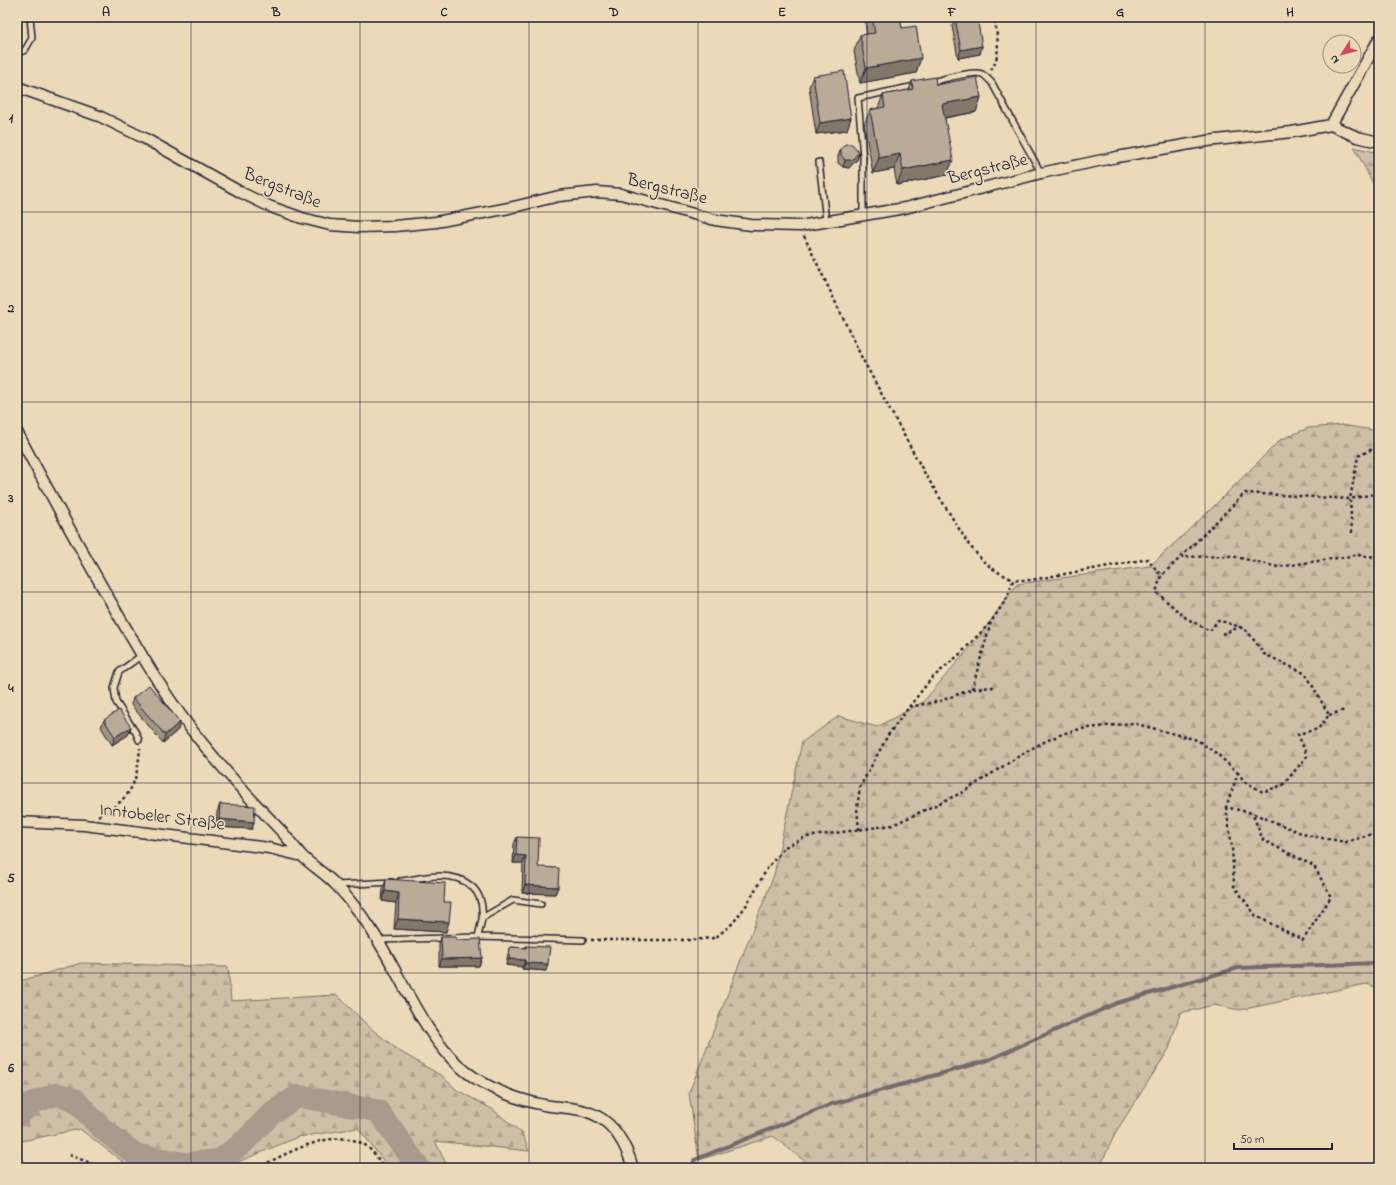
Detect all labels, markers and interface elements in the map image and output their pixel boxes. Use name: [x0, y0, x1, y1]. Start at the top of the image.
text: A: [102, 3, 110, 22]
text: B: [271, 3, 281, 22]
text: C: [440, 3, 448, 22]
text: D: [608, 3, 619, 22]
text: E: [778, 3, 786, 22]
text: F: [947, 3, 957, 22]
text: G: [1116, 3, 1124, 22]
text: H: [1286, 3, 1294, 22]
north arrow: [1322, 34, 1362, 74]
text: N: [1326, 52, 1343, 67]
text: 1: [9, 109, 14, 128]
street label: Bergstraße: [944, 147, 1032, 194]
street label: Bergstraße: [238, 161, 326, 218]
street label: Bergstraße: [623, 167, 711, 214]
text: 2: [7, 299, 15, 318]
text: 3: [7, 489, 14, 508]
text: 4: [7, 679, 14, 698]
street label: Inntobeler Straße: [98, 797, 227, 839]
text: 5: [7, 869, 15, 888]
text: 6: [7, 1059, 14, 1078]
scale bar: [1234, 1125, 1332, 1151]
text: 50 m: [1240, 1131, 1264, 1149]

